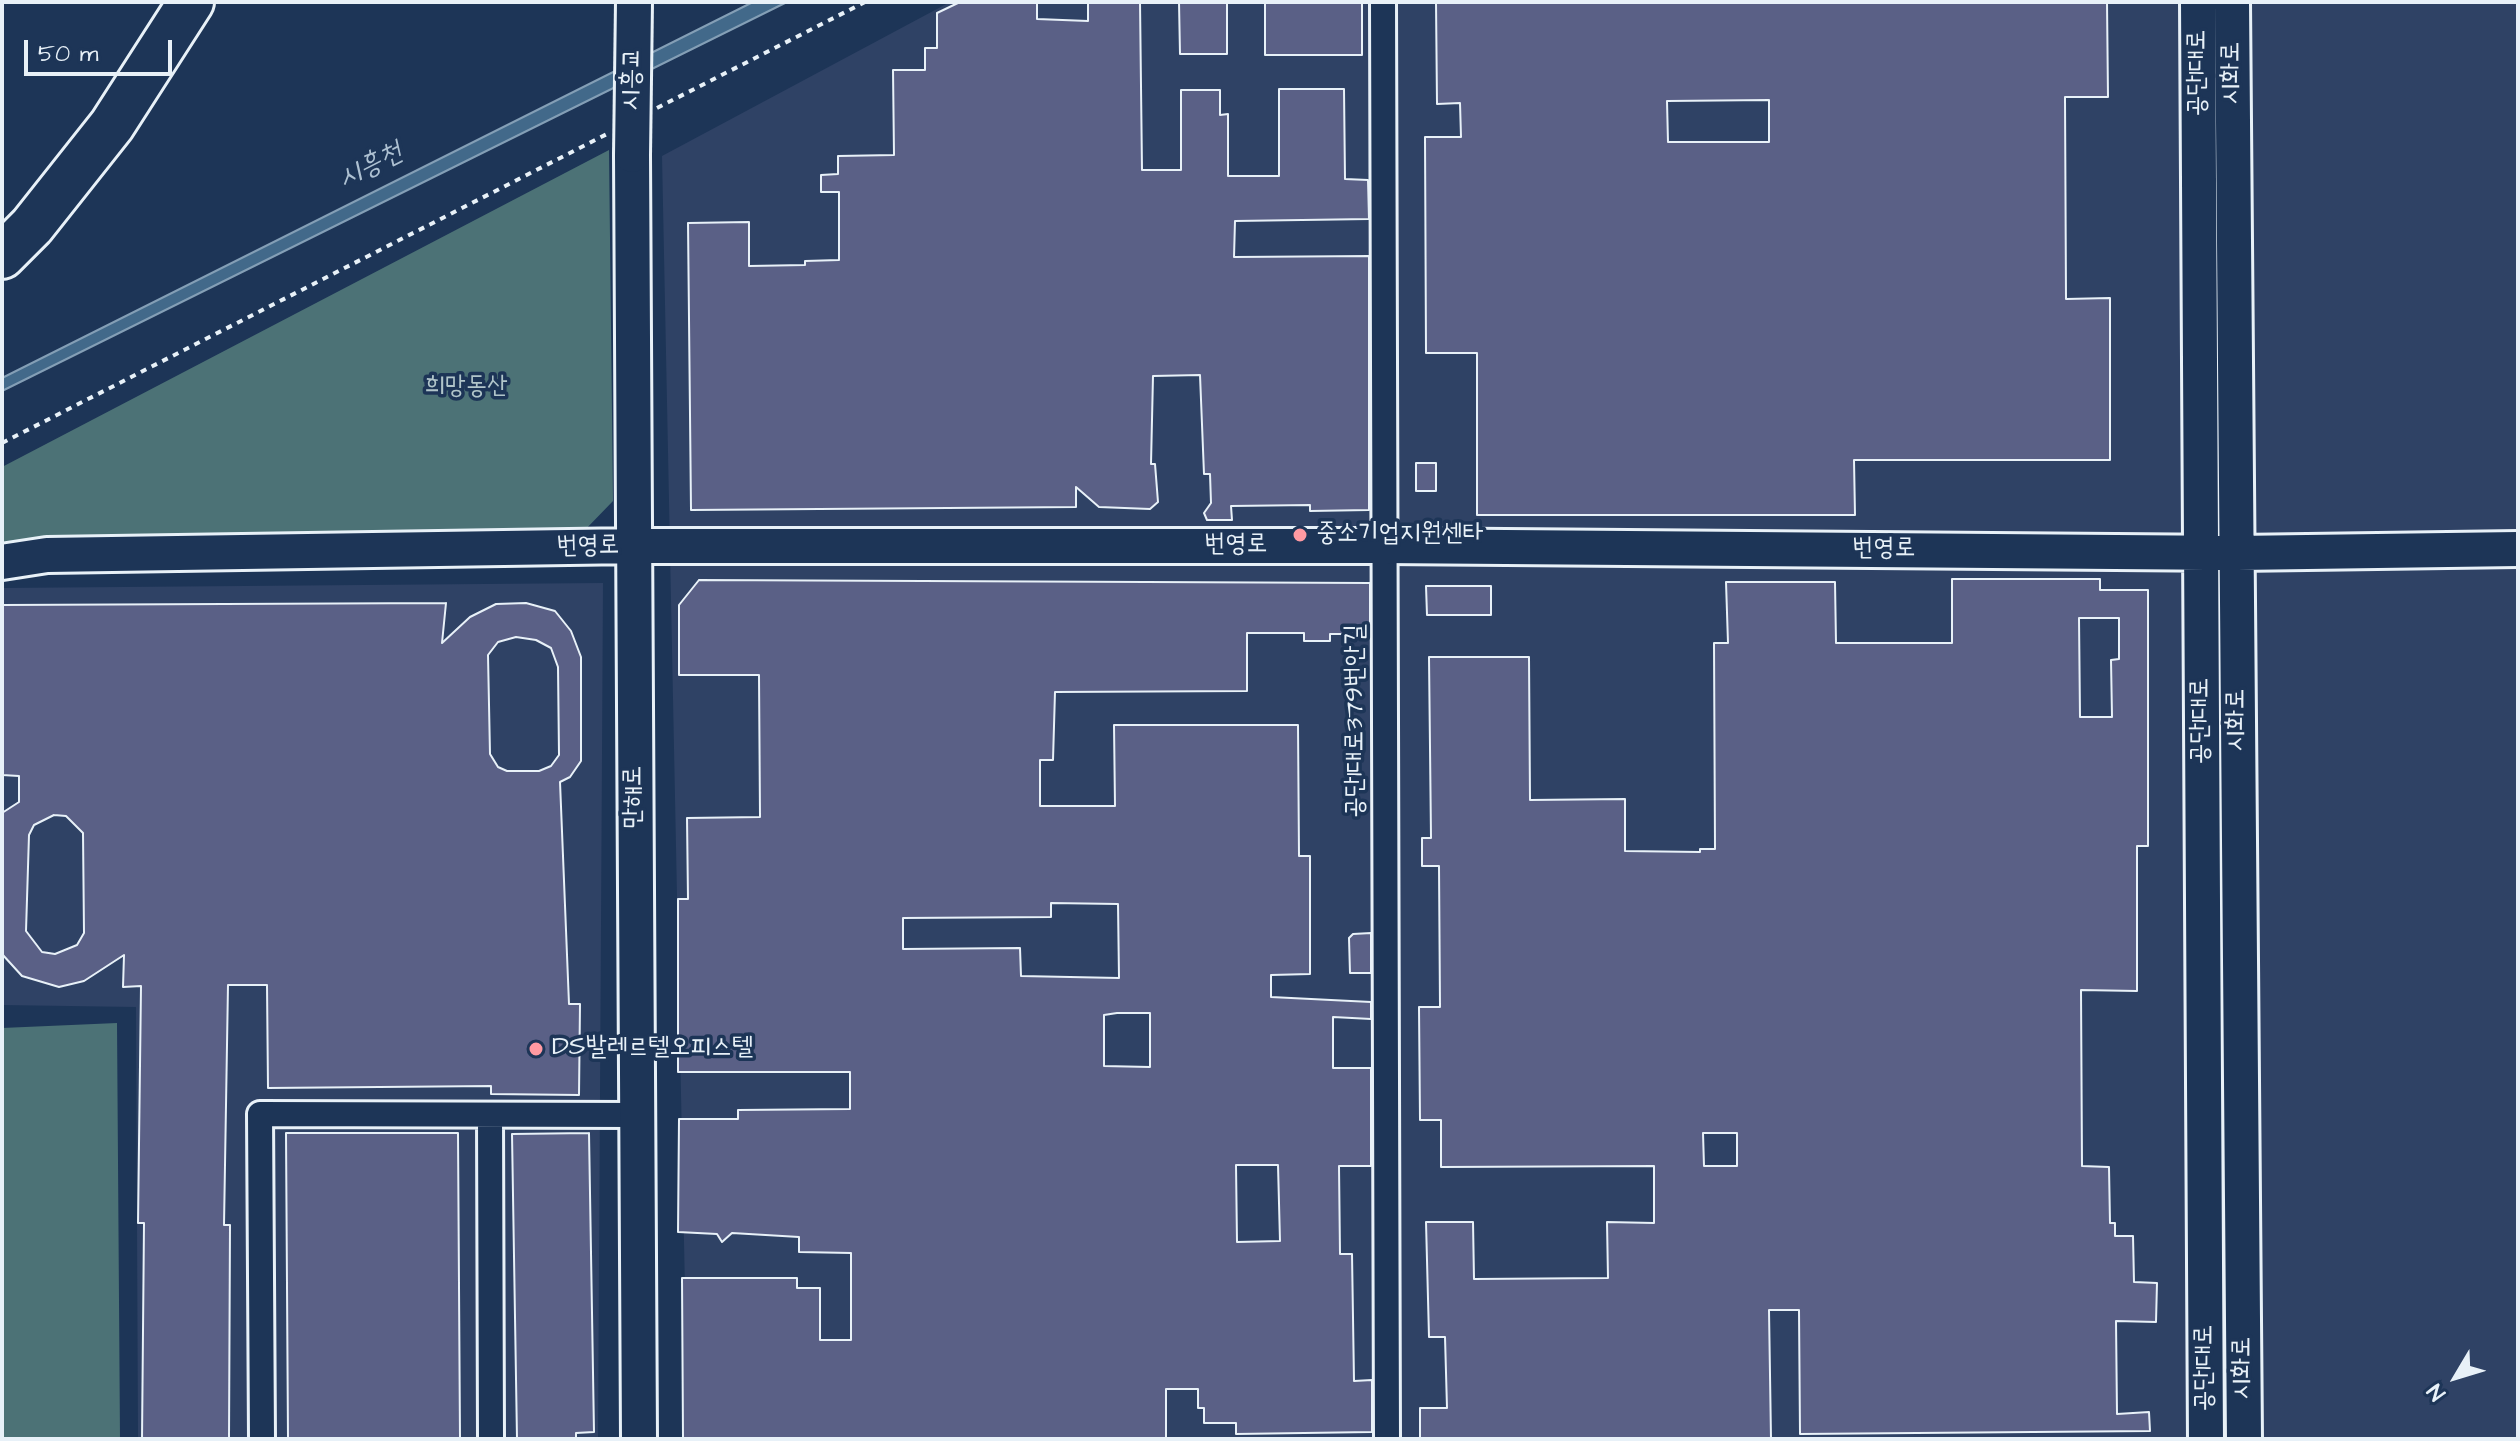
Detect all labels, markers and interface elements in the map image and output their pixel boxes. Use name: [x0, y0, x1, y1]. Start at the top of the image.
scale bar: [28, 24, 176, 74]
street label: 공단1대로: [2183, 29, 2215, 117]
text: 50 m: [38, 37, 98, 71]
street label: 시화로: [2217, 42, 2249, 104]
street label: 시흥교: [617, 47, 649, 111]
water label: 시흥천: [333, 137, 409, 197]
park label: 희망동산: [424, 372, 508, 404]
place label: 중소기업지원센타: [1316, 519, 1483, 551]
marker: 중소기업지원센타: [1291, 526, 1309, 544]
street label: 번영로: [1205, 530, 1267, 562]
street label: 번영로: [556, 531, 620, 563]
street label: 번영로: [1853, 534, 1915, 566]
street label: 공단1대로379번안길: [1341, 624, 1373, 818]
street label: 공단1대로: [2186, 677, 2218, 765]
street label: 시화로: [2222, 689, 2254, 751]
street label: 만해로: [619, 766, 651, 828]
place label: DS발레르텔오피스텔: [552, 1033, 753, 1065]
marker: DS발레르텔오피스텔: [527, 1040, 545, 1058]
street label: 공단1대로: [2190, 1324, 2222, 1412]
street label: 시화로: [2228, 1337, 2260, 1399]
north arrow: [2416, 1337, 2496, 1417]
text: N: [2420, 1377, 2453, 1407]

